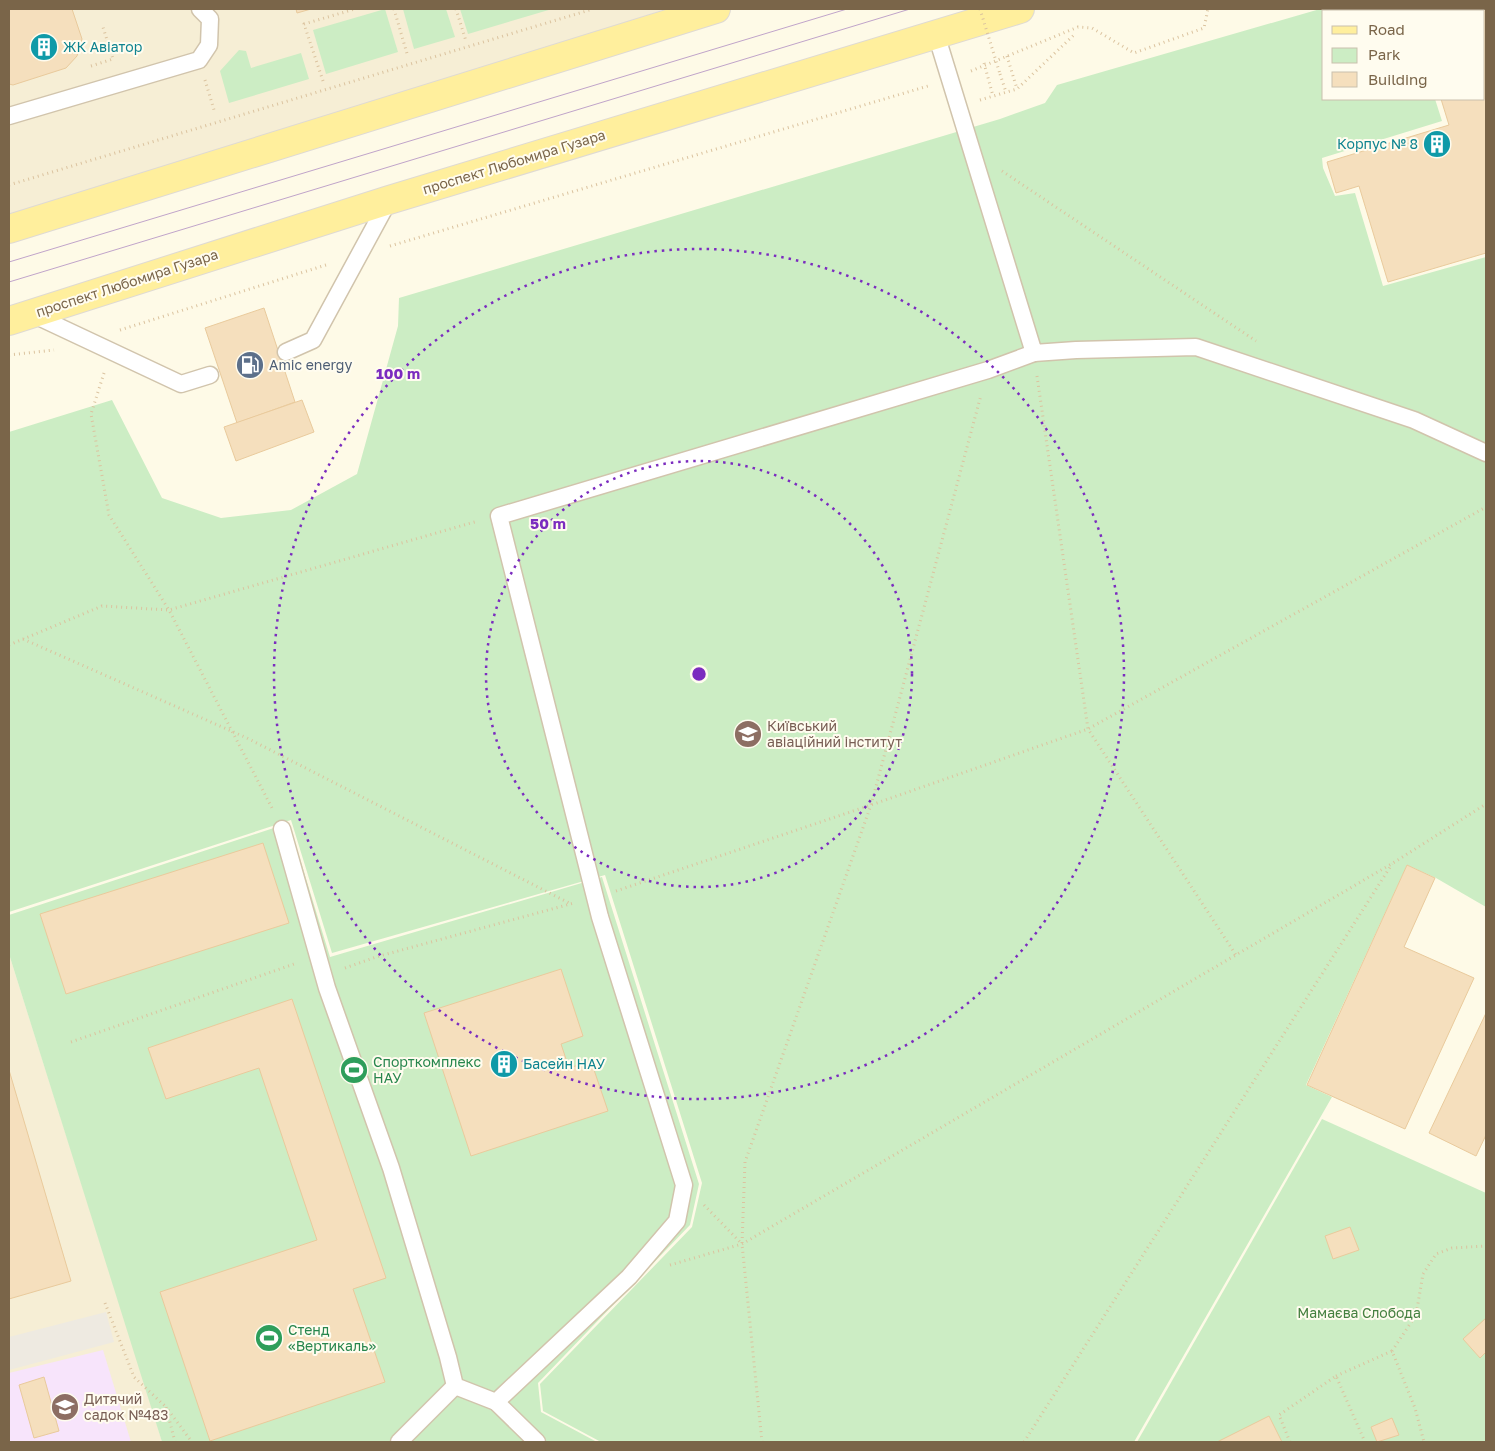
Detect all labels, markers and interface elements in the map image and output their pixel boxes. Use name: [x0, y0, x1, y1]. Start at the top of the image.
legend: [1322, 10, 1485, 100]
text: Road: [1368, 20, 1405, 38]
building icon: ЖК Авіатор: [29, 32, 59, 62]
place label: ЖК Авіатор: [63, 38, 142, 55]
text: Park: [1368, 45, 1401, 63]
text: Building: [1368, 70, 1428, 88]
street label: проспект Любомира Гузара: [420, 126, 607, 197]
building icon: Корпус № 8: [1422, 129, 1452, 159]
place label: Корпус № 8: [1337, 135, 1418, 152]
street label: проспект Любомира Гузара: [34, 245, 220, 320]
fuel station icon: Amic energy: [235, 350, 265, 380]
place label: Amic energy: [269, 356, 352, 373]
text: 100 m: [376, 364, 420, 382]
text: 50 m: [530, 514, 566, 532]
centre of rings: [690, 665, 708, 683]
place label: Київський авіаційний інститут: [767, 717, 902, 750]
school or university icon: Київський авіаційний інститут: [733, 719, 763, 749]
building icon: Басейн НАУ: [489, 1049, 519, 1079]
place label: Спорткомплекс НАУ: [373, 1053, 481, 1086]
sports icon: Спорткомплекс НАУ: [339, 1055, 369, 1085]
place label: Басейн НАУ: [523, 1055, 606, 1072]
park label: Мамаєва Слобода: [1297, 1304, 1421, 1321]
place label: Стенд «Вертикаль»: [288, 1321, 376, 1354]
sports icon: Стенд «Вертикаль»: [254, 1323, 284, 1353]
place label: Дитячий садок №483: [84, 1390, 169, 1423]
school or university icon: Дитячий садок №483: [50, 1392, 80, 1422]

